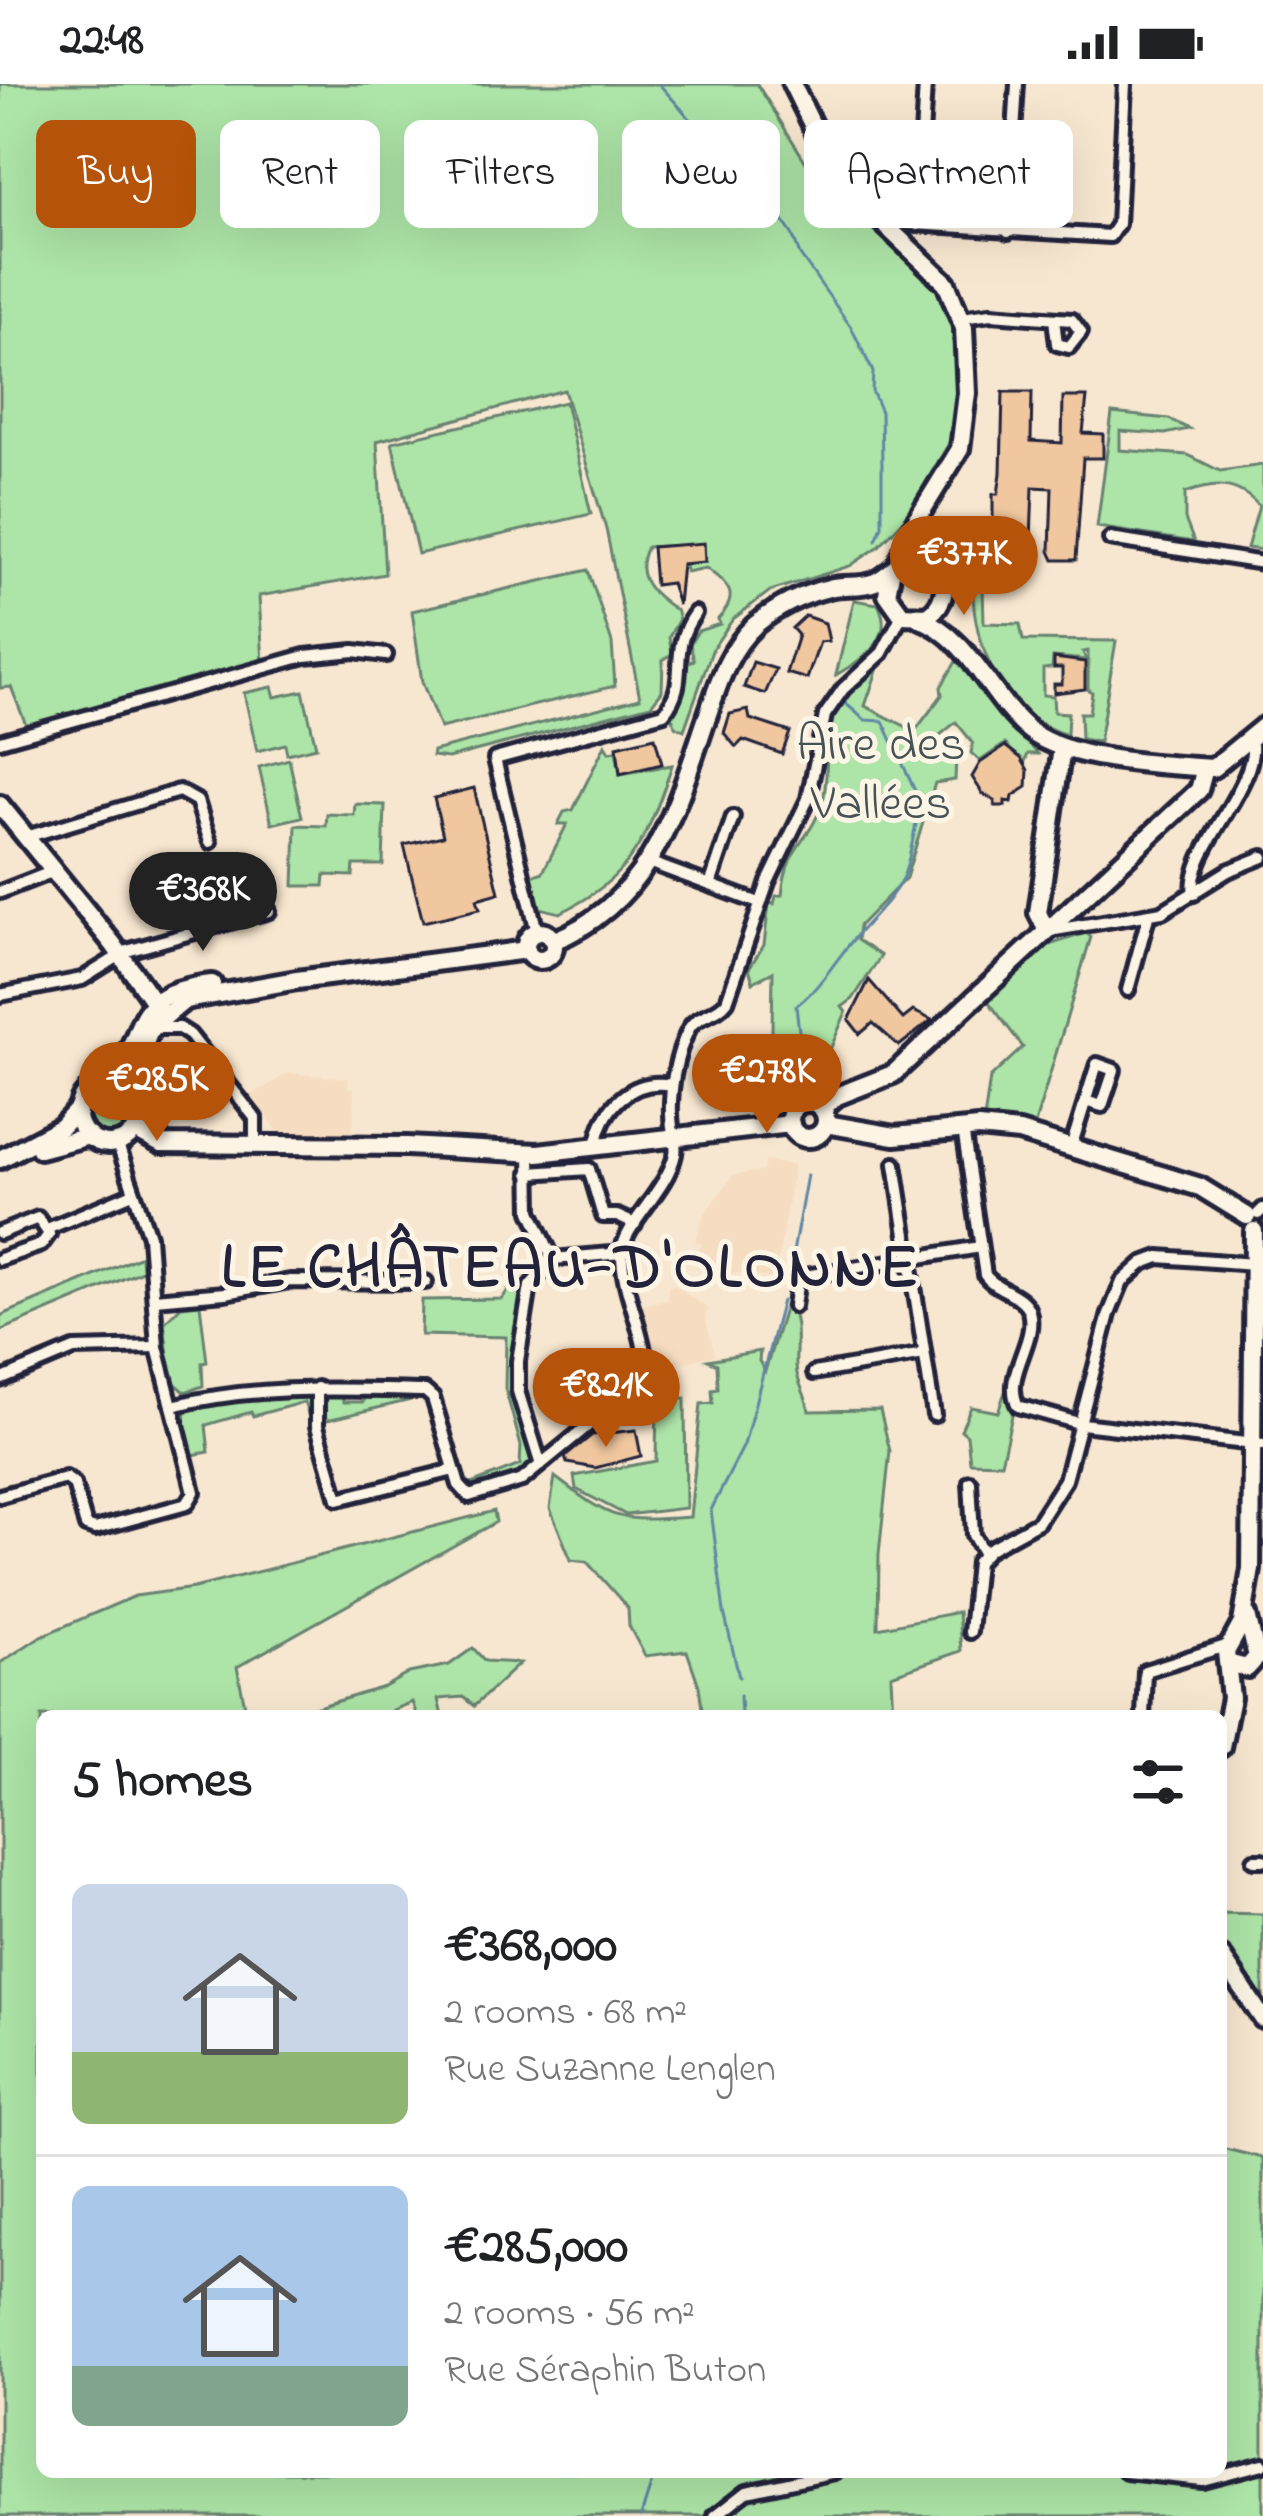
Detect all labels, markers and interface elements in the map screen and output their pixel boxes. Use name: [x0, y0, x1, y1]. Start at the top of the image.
text: 22:48: [60, 9, 144, 75]
chip: Buy: [36, 120, 196, 228]
chip: Rent: [220, 120, 380, 228]
chip: Filters: [404, 120, 598, 228]
chip: New: [622, 120, 780, 228]
chip: Apartment: [804, 120, 1073, 228]
pin: €377K: [880, 516, 1048, 618]
text: €377K: [917, 526, 1011, 583]
park label: Aire des Vallées: [796, 709, 966, 843]
pin: €368K: [119, 852, 287, 954]
text: €368K: [156, 862, 250, 919]
pin: €278K: [683, 1034, 851, 1136]
pin: €285K: [73, 1042, 241, 1144]
text: €278K: [719, 1044, 815, 1101]
text: €285K: [106, 1052, 208, 1109]
district label: LE CHÂTEAU-D'OLONNE: [221, 1223, 921, 1317]
pin: €821K: [522, 1348, 690, 1450]
text: €821K: [560, 1358, 652, 1415]
text: 5 homes: [72, 1745, 253, 1820]
icon: filters: [1125, 1749, 1191, 1815]
text: €368,000: [444, 1910, 617, 1985]
icon: home: [168, 1932, 312, 2076]
text: 2 rooms · 68 m²: [444, 1985, 687, 2042]
text: Rue Suzanne Lenglen: [444, 2042, 776, 2099]
text: €285,000: [444, 2211, 628, 2286]
icon: home: [168, 2234, 312, 2378]
text: 2 rooms · 56 m²: [444, 2286, 695, 2343]
text: Rue Séraphin Buton: [444, 2343, 766, 2400]

